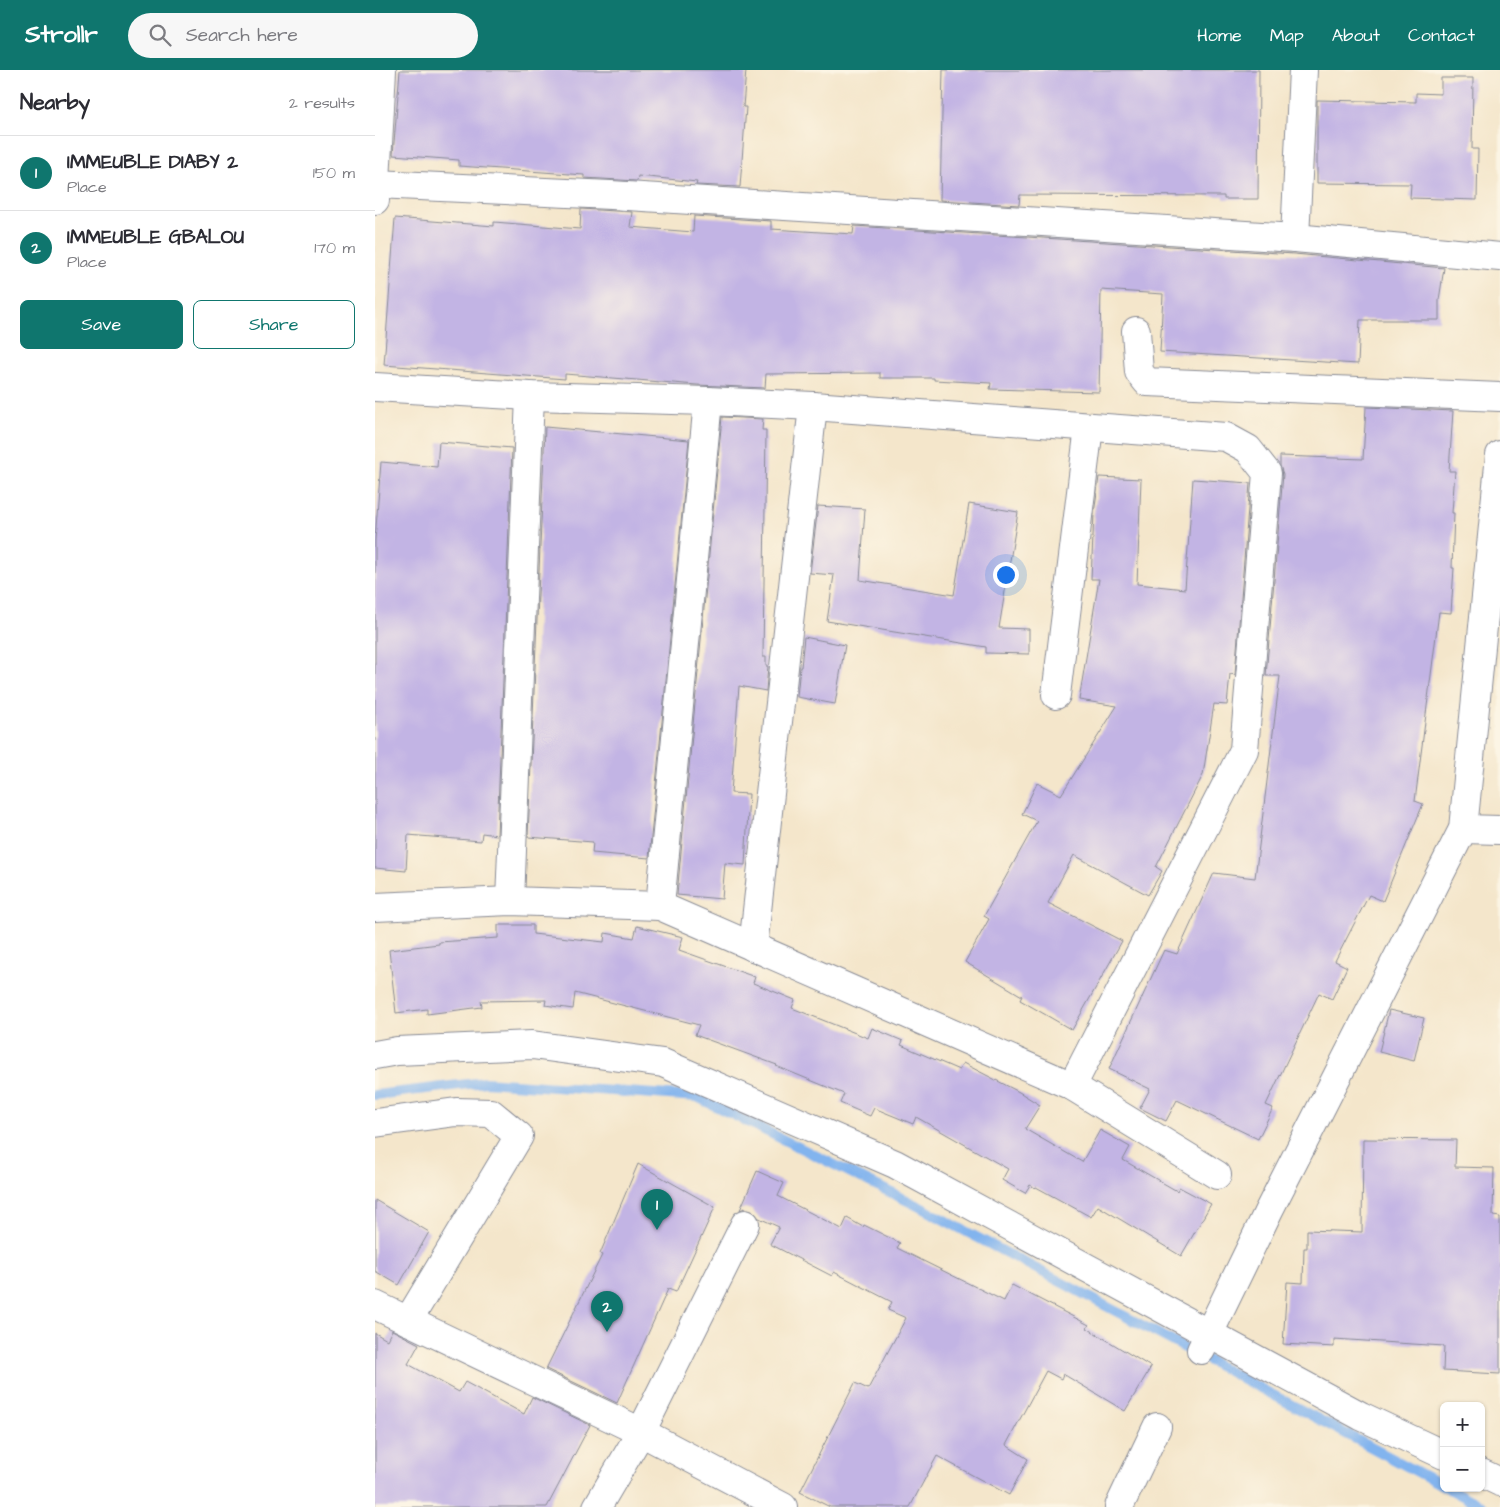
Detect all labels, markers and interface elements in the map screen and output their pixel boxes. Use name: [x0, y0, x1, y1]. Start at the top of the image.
search box: [128, 13, 478, 58]
text: Strollr: [25, 18, 98, 52]
icon: search: [146, 21, 174, 49]
text: Search here: [186, 22, 298, 49]
text: Home: [1197, 23, 1242, 48]
text: Map: [1270, 23, 1304, 48]
text: About: [1332, 23, 1380, 48]
text: Contact: [1408, 23, 1475, 48]
text: Nearby: [20, 88, 90, 117]
text: 2 results: [289, 92, 355, 114]
text: IMMEUBLE DIABY 2: [67, 149, 238, 176]
text: 1: [35, 162, 37, 184]
text: 150 m: [313, 162, 355, 184]
text: Place: [67, 176, 107, 198]
text: IMMEUBLE GBALOU: [67, 224, 244, 251]
text: 2: [31, 237, 41, 259]
text: 170 m: [314, 237, 355, 259]
text: Place: [67, 251, 107, 273]
button: Save: [20, 300, 183, 349]
button: Share: [193, 300, 355, 349]
your location: [993, 562, 1019, 588]
pin: 1: [641, 1189, 673, 1230]
pin: 2: [591, 1291, 623, 1332]
map controls: [1440, 1402, 1485, 1492]
button: +: [1440, 1402, 1485, 1447]
button: −: [1440, 1447, 1485, 1492]

